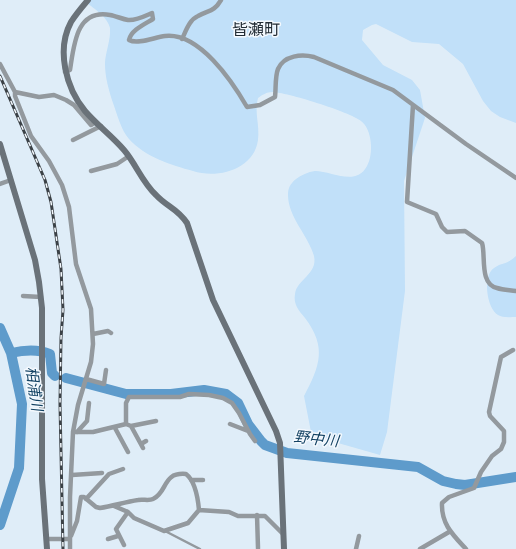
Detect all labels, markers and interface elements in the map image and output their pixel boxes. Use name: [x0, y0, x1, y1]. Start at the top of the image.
district label: 皆瀬町: [232, 22, 280, 42]
water label: 相浦川: [20, 365, 44, 413]
water label: 野中川: [293, 430, 339, 452]

